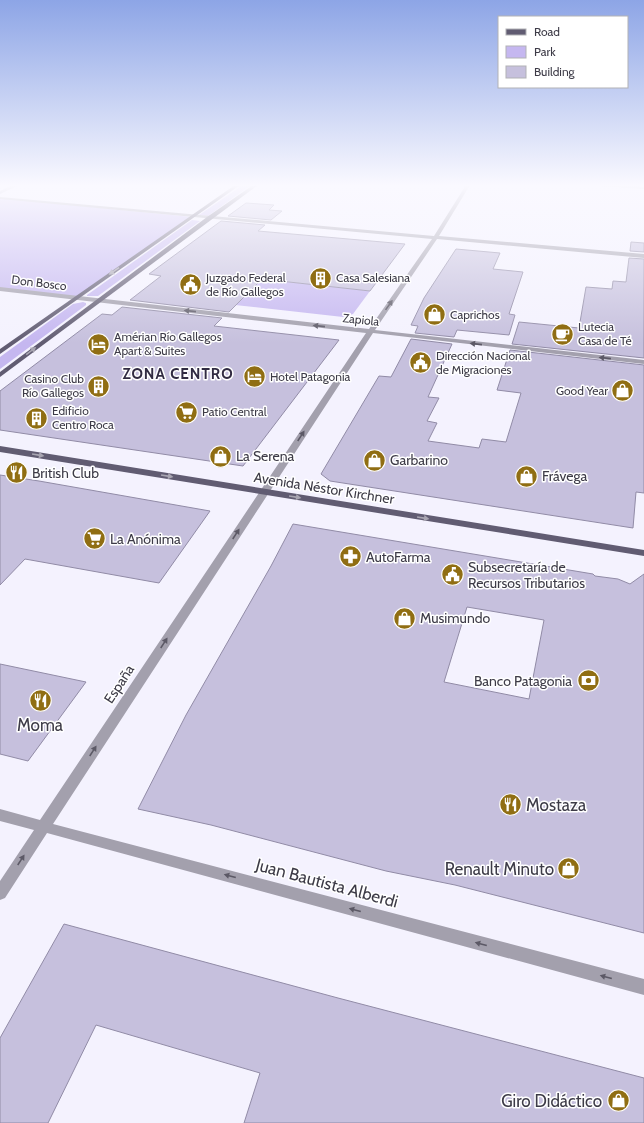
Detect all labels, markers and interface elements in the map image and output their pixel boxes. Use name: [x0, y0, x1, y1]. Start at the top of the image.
legend: [498, 16, 628, 88]
text: Road: [534, 24, 560, 39]
text: Park: [534, 44, 556, 59]
text: Building: [534, 64, 576, 79]
building icon: Casa Salesiana: [308, 265, 334, 291]
one-way arrow: [109, 267, 120, 275]
place label: Juzgado Federal de Río Gallegos: [205, 270, 286, 299]
place label: Casa Salesiana: [336, 270, 410, 285]
street label: Don Bosco: [11, 272, 68, 293]
public building icon: Juzgado Federal de Río Gallegos: [177, 272, 203, 298]
one-way arrow: [385, 300, 393, 310]
shop icon: Caprichos: [422, 302, 448, 328]
place label: Caprichos: [450, 307, 500, 322]
one-way arrow: [184, 308, 196, 315]
street label: Zapiola: [342, 310, 380, 329]
place label: Lutecia Casa de Té: [578, 319, 632, 348]
cafe icon: Lutecia Casa de Té: [550, 321, 576, 347]
one-way arrow: [313, 323, 325, 329]
place label: Amérian Río Gallegos Apart & Suites: [114, 329, 222, 358]
hotel icon: Amérian Río Gallegos Apart & Suites: [85, 331, 111, 357]
one-way arrow: [470, 340, 482, 347]
one-way arrow: [26, 347, 37, 356]
place label: Dirección Nacional de Migraciones: [436, 348, 530, 377]
public building icon: Dirección Nacional de Migraciones: [408, 350, 434, 376]
one-way arrow: [599, 355, 611, 361]
hotel icon: Hotel Patagonia: [242, 364, 268, 390]
district label: ZONA CENTRO: [122, 365, 234, 383]
place label: Hotel Patagonia: [270, 369, 350, 384]
place label: Casino Club Río Gallegos: [22, 371, 84, 400]
building icon: Casino Club Río Gallegos: [86, 373, 112, 399]
shop icon: Good Year: [610, 378, 636, 404]
place label: Good Year: [556, 383, 608, 398]
supermarket icon: Patio Central: [173, 399, 199, 425]
place label: Edificio Centro Roca: [52, 403, 114, 432]
place label: Patio Central: [202, 404, 267, 419]
building icon: Edificio Centro Roca: [23, 405, 49, 431]
one-way arrow: [297, 431, 305, 441]
shop icon: La Serena: [207, 443, 233, 469]
place label: La Serena: [236, 447, 294, 465]
shop icon: Garbarino: [361, 447, 387, 473]
place label: Garbarino: [390, 451, 448, 469]
one-way arrow: [32, 452, 45, 458]
restaurant icon: British Club: [4, 460, 30, 486]
shop icon: Frávega: [513, 463, 539, 489]
place label: British Club: [32, 464, 99, 482]
place label: Frávega: [542, 467, 587, 485]
street label: Avenida Néstor Kirchner: [253, 468, 396, 508]
one-way arrow: [161, 473, 173, 479]
one-way arrow: [289, 494, 301, 500]
one-way arrow: [417, 515, 430, 521]
supermarket icon: La Anónima: [82, 526, 108, 552]
one-way arrow: [232, 529, 240, 540]
place label: La Anónima: [110, 530, 181, 548]
pharmacy icon: AutoFarma: [337, 544, 363, 570]
place label: AutoFarma: [366, 548, 431, 566]
place label: Subsecretaría de Recursos Tributarios: [468, 558, 585, 592]
public building icon: Subsecretaría de Recursos Tributarios: [440, 562, 466, 588]
shop icon: Musimundo: [391, 605, 417, 631]
place label: Musimundo: [420, 609, 491, 627]
one-way arrow: [161, 637, 168, 649]
street label: España: [100, 661, 138, 707]
bank icon: Banco Patagonia: [575, 668, 601, 694]
place label: Banco Patagonia: [474, 672, 572, 690]
restaurant icon: Moma: [27, 688, 53, 714]
place label: Moma: [17, 715, 64, 735]
one-way arrow: [89, 746, 97, 757]
restaurant icon: Mostaza: [497, 792, 523, 818]
place label: Mostaza: [526, 795, 587, 815]
one-way arrow: [18, 854, 25, 866]
street label: Juan Bautista Alberdi: [253, 854, 400, 912]
shop icon: Renault Minuto: [556, 856, 582, 882]
place label: Renault Minuto: [445, 859, 554, 879]
one-way arrow: [223, 873, 235, 879]
one-way arrow: [349, 907, 361, 913]
one-way arrow: [475, 940, 487, 946]
one-way arrow: [600, 974, 612, 980]
shop icon: Giro Didáctico: [605, 1088, 631, 1114]
place label: Giro Didáctico: [501, 1091, 602, 1111]

